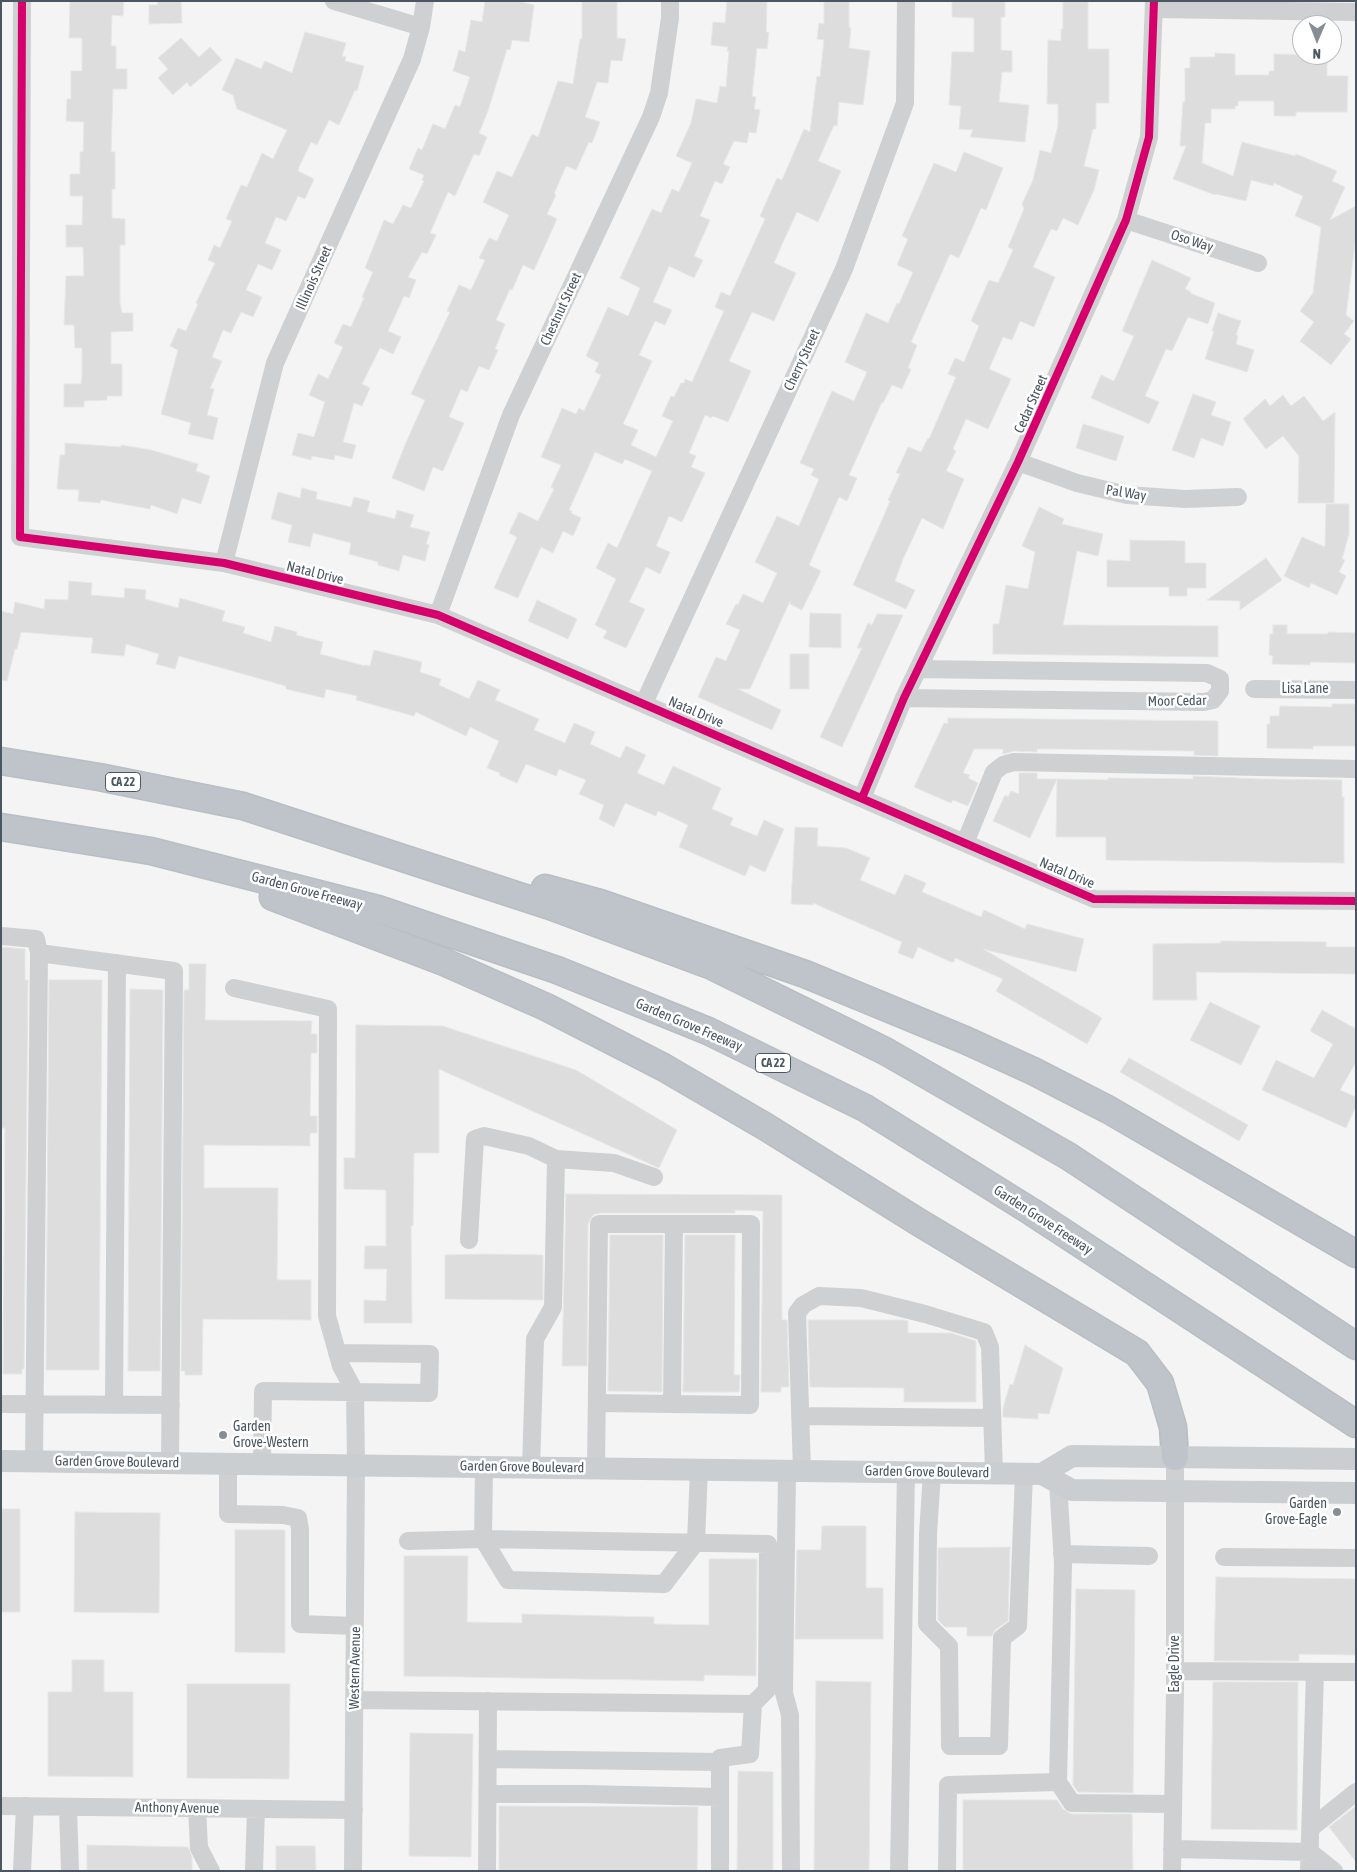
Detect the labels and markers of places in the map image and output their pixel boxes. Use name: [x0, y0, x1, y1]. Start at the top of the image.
place label: Garden Grove-Western: [233, 1419, 309, 1451]
marker: Garden Grove-Western: [217, 1429, 229, 1441]
place label: Garden Grove-Eagle: [1265, 1496, 1327, 1528]
marker: Garden Grove-Eagle: [1331, 1506, 1343, 1518]

